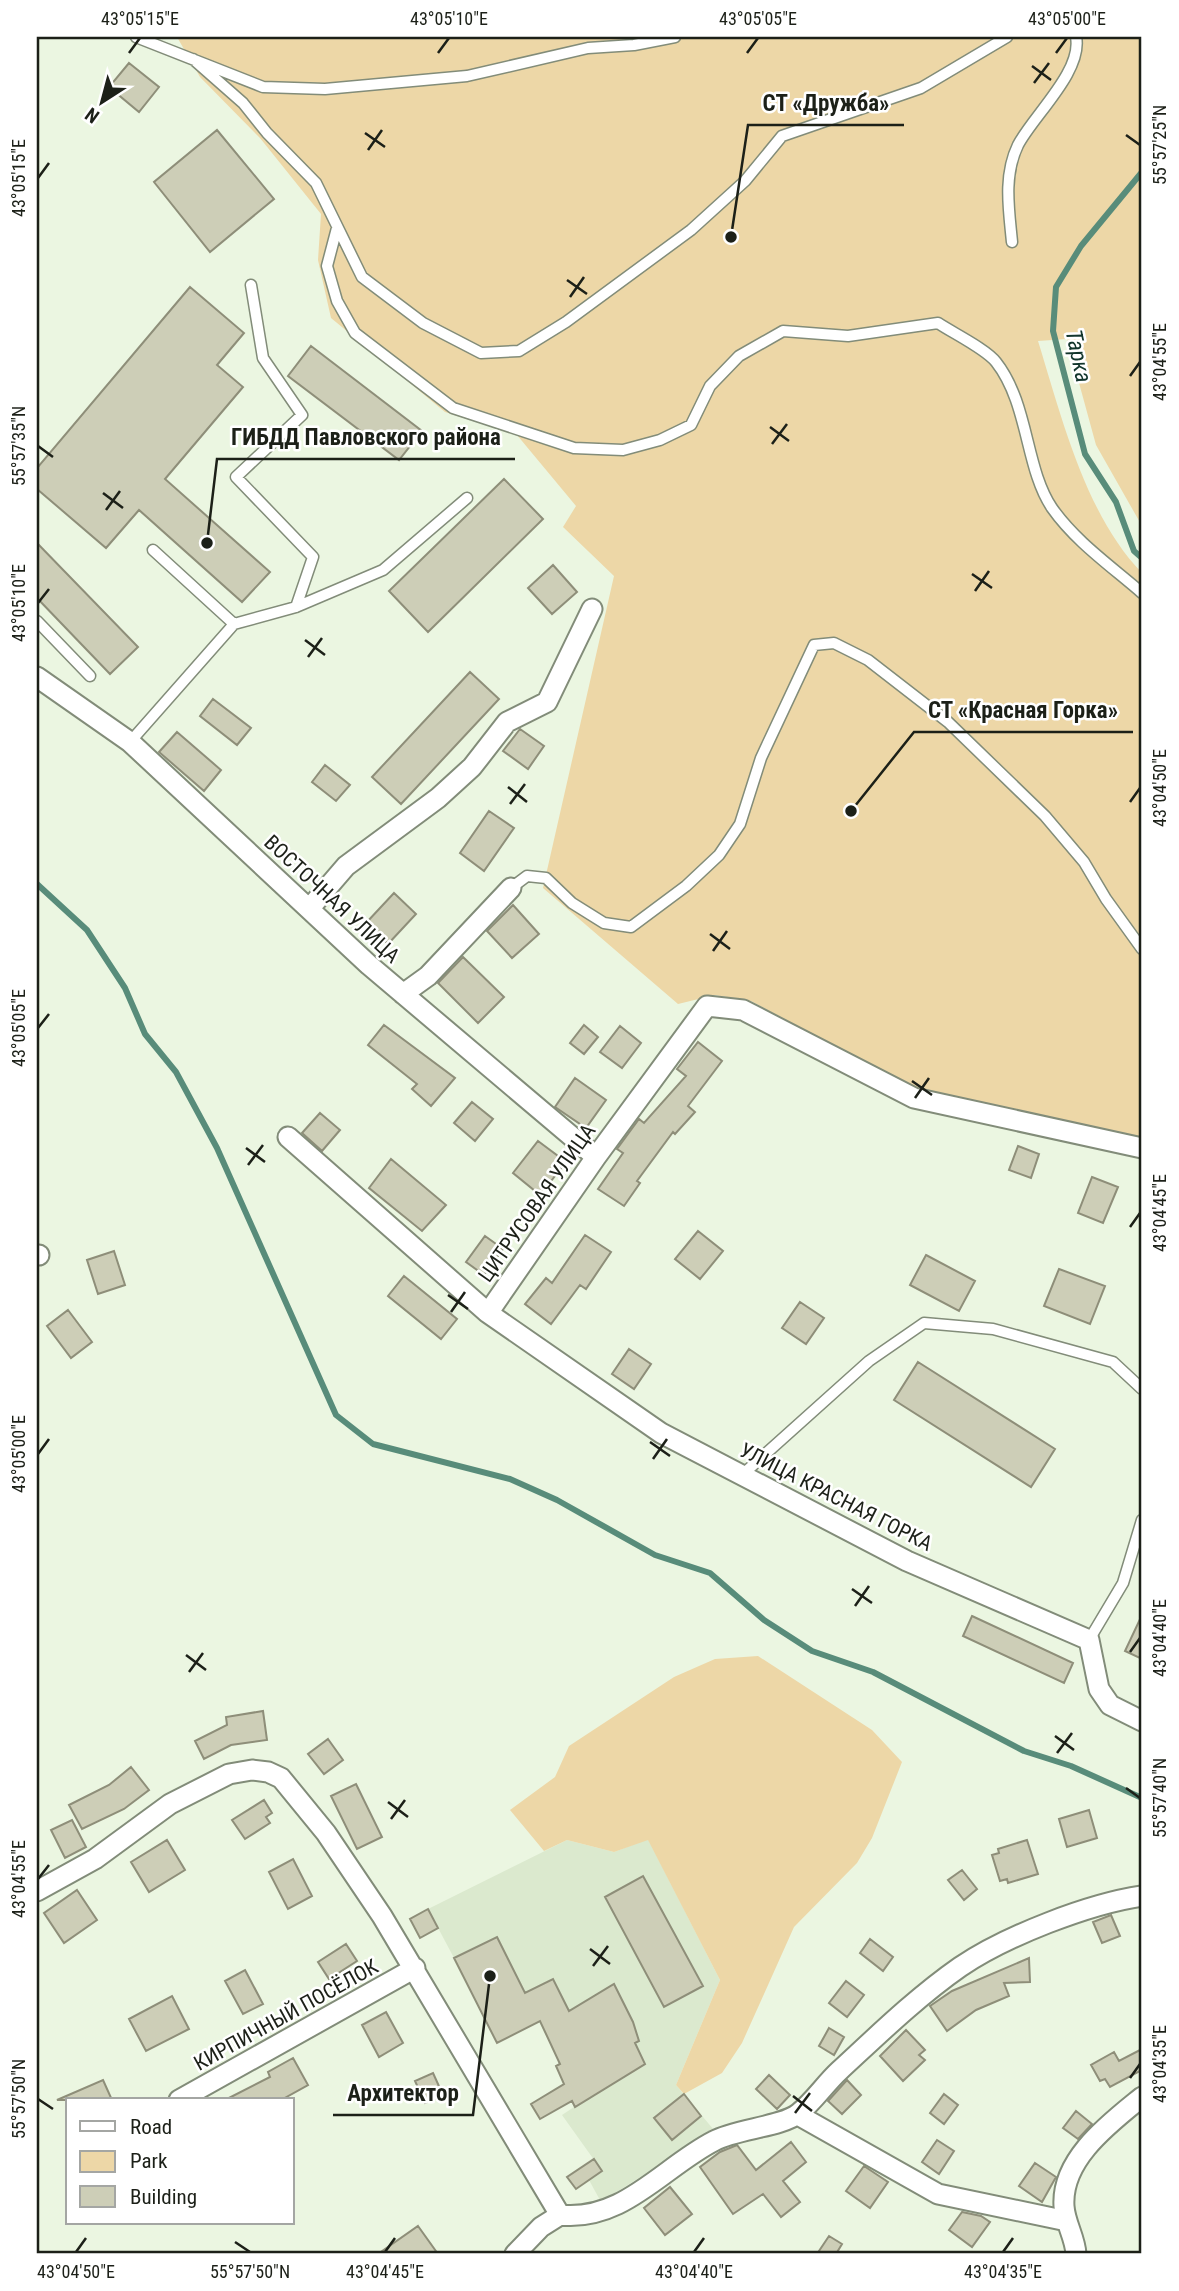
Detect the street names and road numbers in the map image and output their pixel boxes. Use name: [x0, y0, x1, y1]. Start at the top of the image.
street label: ВОСТОЧНАЯ УЛИЦА: [259, 830, 405, 968]
street label: ЦИТРУСОВАЯ УЛИЦА: [473, 1119, 601, 1287]
street label: УЛИЦА КРАСНАЯ ГОРКА: [736, 1438, 936, 1556]
street label: КИРПИЧНЫЙ ПОСЁЛОК: [190, 1954, 382, 2076]

